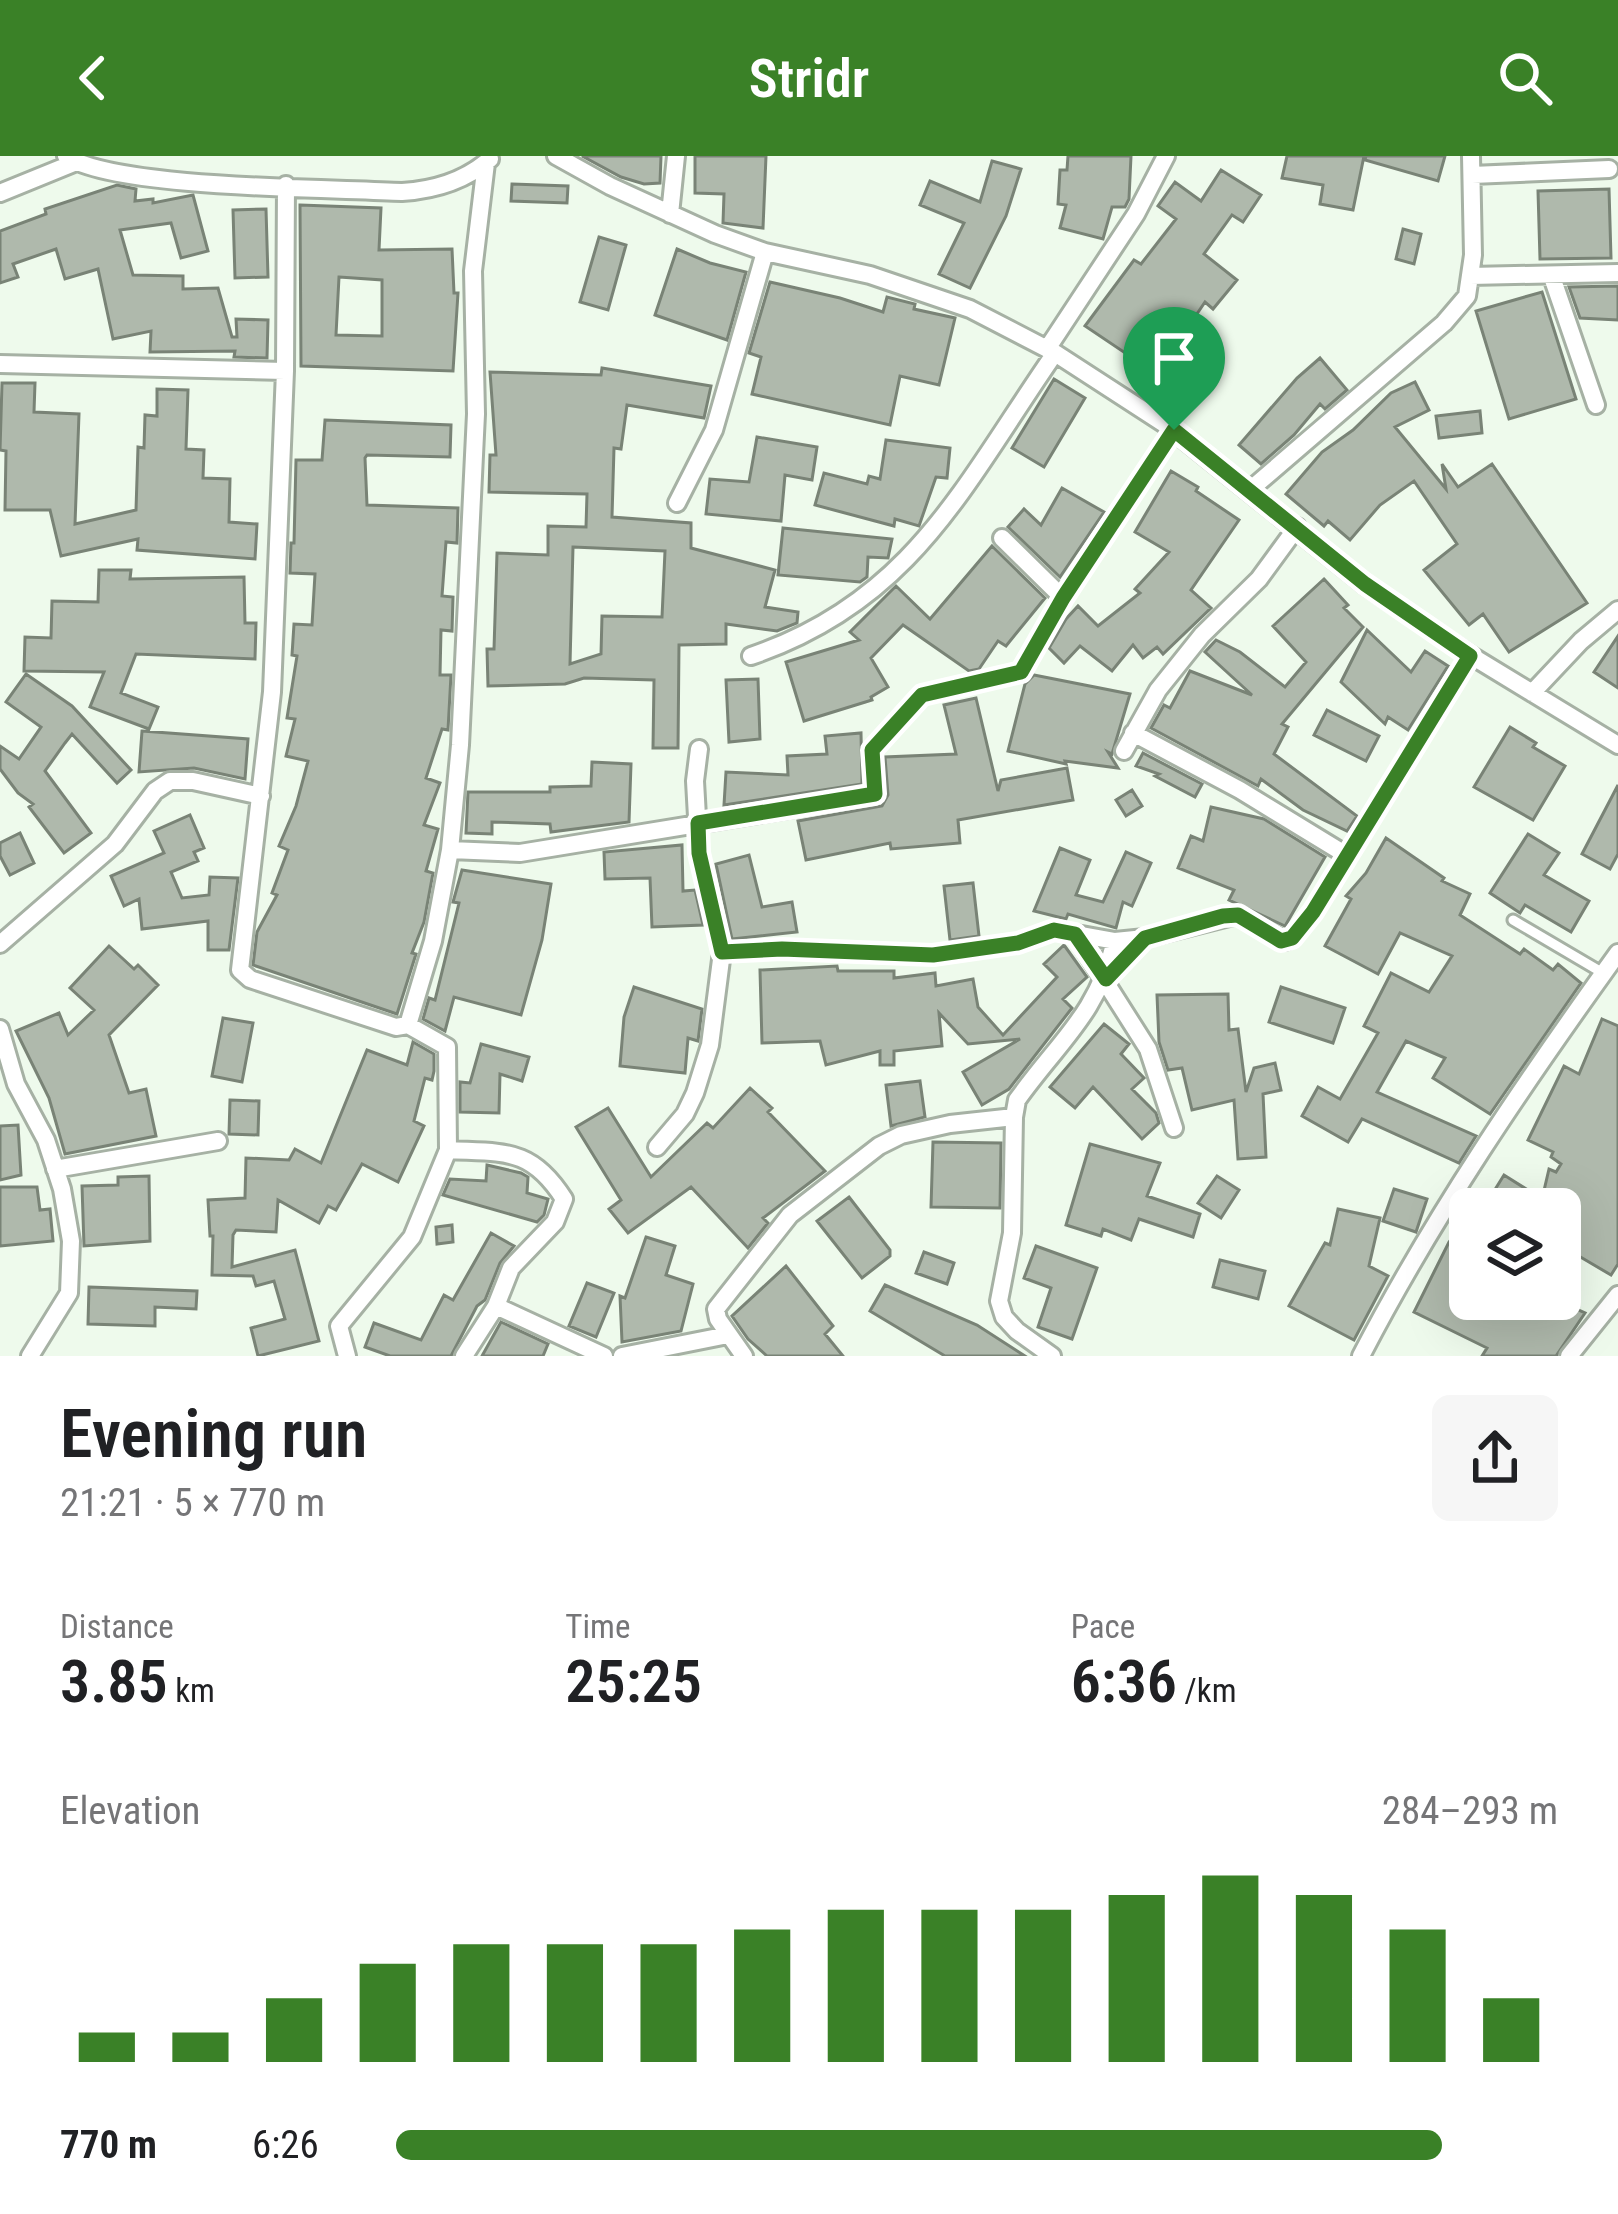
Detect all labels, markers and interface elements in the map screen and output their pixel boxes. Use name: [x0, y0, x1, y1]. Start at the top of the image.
icon: back: [60, 45, 126, 111]
icon: search: [1492, 45, 1558, 111]
text: Stridr: [749, 47, 869, 110]
pin: [1123, 307, 1225, 430]
icon: arrive: [1141, 325, 1207, 391]
map controls: [1449, 1188, 1581, 1320]
button: layers: [1449, 1188, 1581, 1320]
button: share: [1432, 1395, 1558, 1521]
text: Evening run: [60, 1396, 367, 1473]
text: 21:21 · 5 × 770 m: [60, 1480, 325, 1526]
text: Distance: [60, 1607, 174, 1646]
text: Time: [565, 1607, 630, 1646]
text: Pace: [1071, 1607, 1135, 1646]
text: 3.85: [60, 1646, 168, 1717]
text: 25:25: [565, 1646, 702, 1717]
text: 6:36: [1071, 1646, 1177, 1717]
text: km: [168, 1671, 215, 1710]
text: /km: [1177, 1671, 1237, 1710]
text: Elevation: [60, 1788, 200, 1834]
text: 284–293 m: [1382, 1788, 1558, 1834]
text: 770 m: [60, 2122, 157, 2168]
text: 6:26: [252, 2122, 319, 2168]

